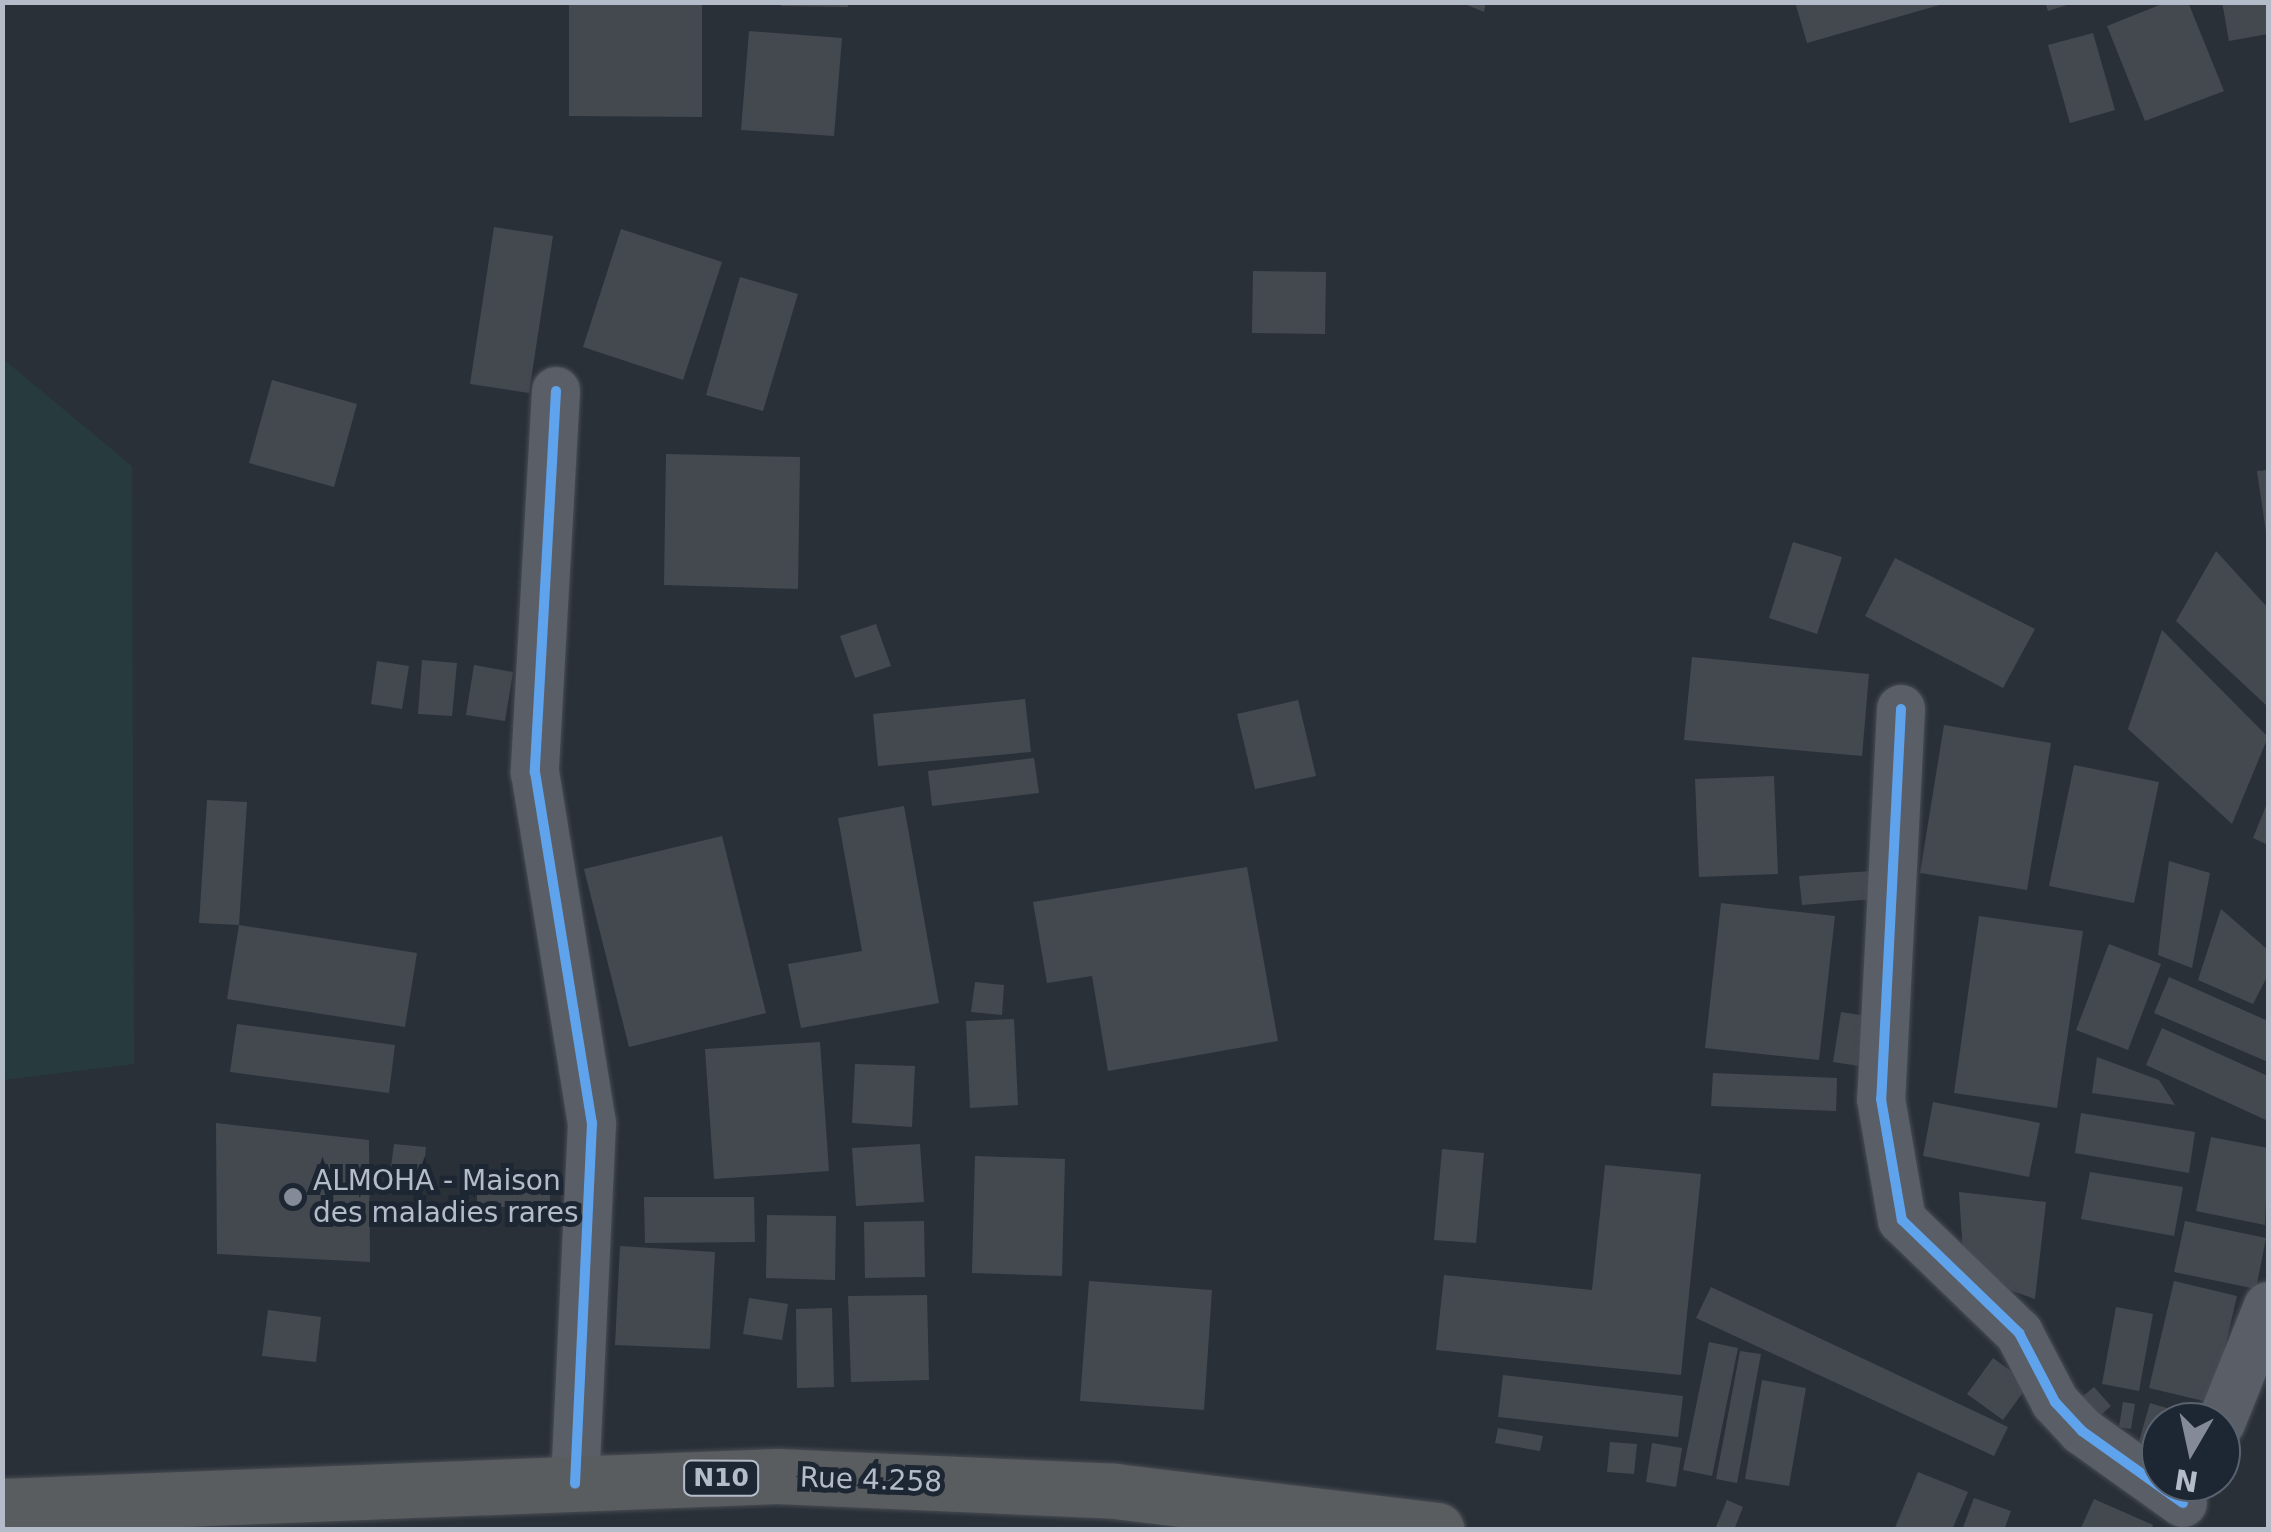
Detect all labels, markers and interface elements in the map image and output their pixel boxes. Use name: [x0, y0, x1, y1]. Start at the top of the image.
place label: ALMOHA - Maison des maladies rares: [313, 1164, 579, 1230]
marker: ALMOHA - Maison des maladies rares: [282, 1186, 304, 1208]
north arrow: [2141, 1402, 2241, 1502]
road number: N10: [681, 1458, 761, 1498]
street label: Rue 4.258: [799, 1461, 943, 1499]
text: N: [2172, 1462, 2201, 1498]

